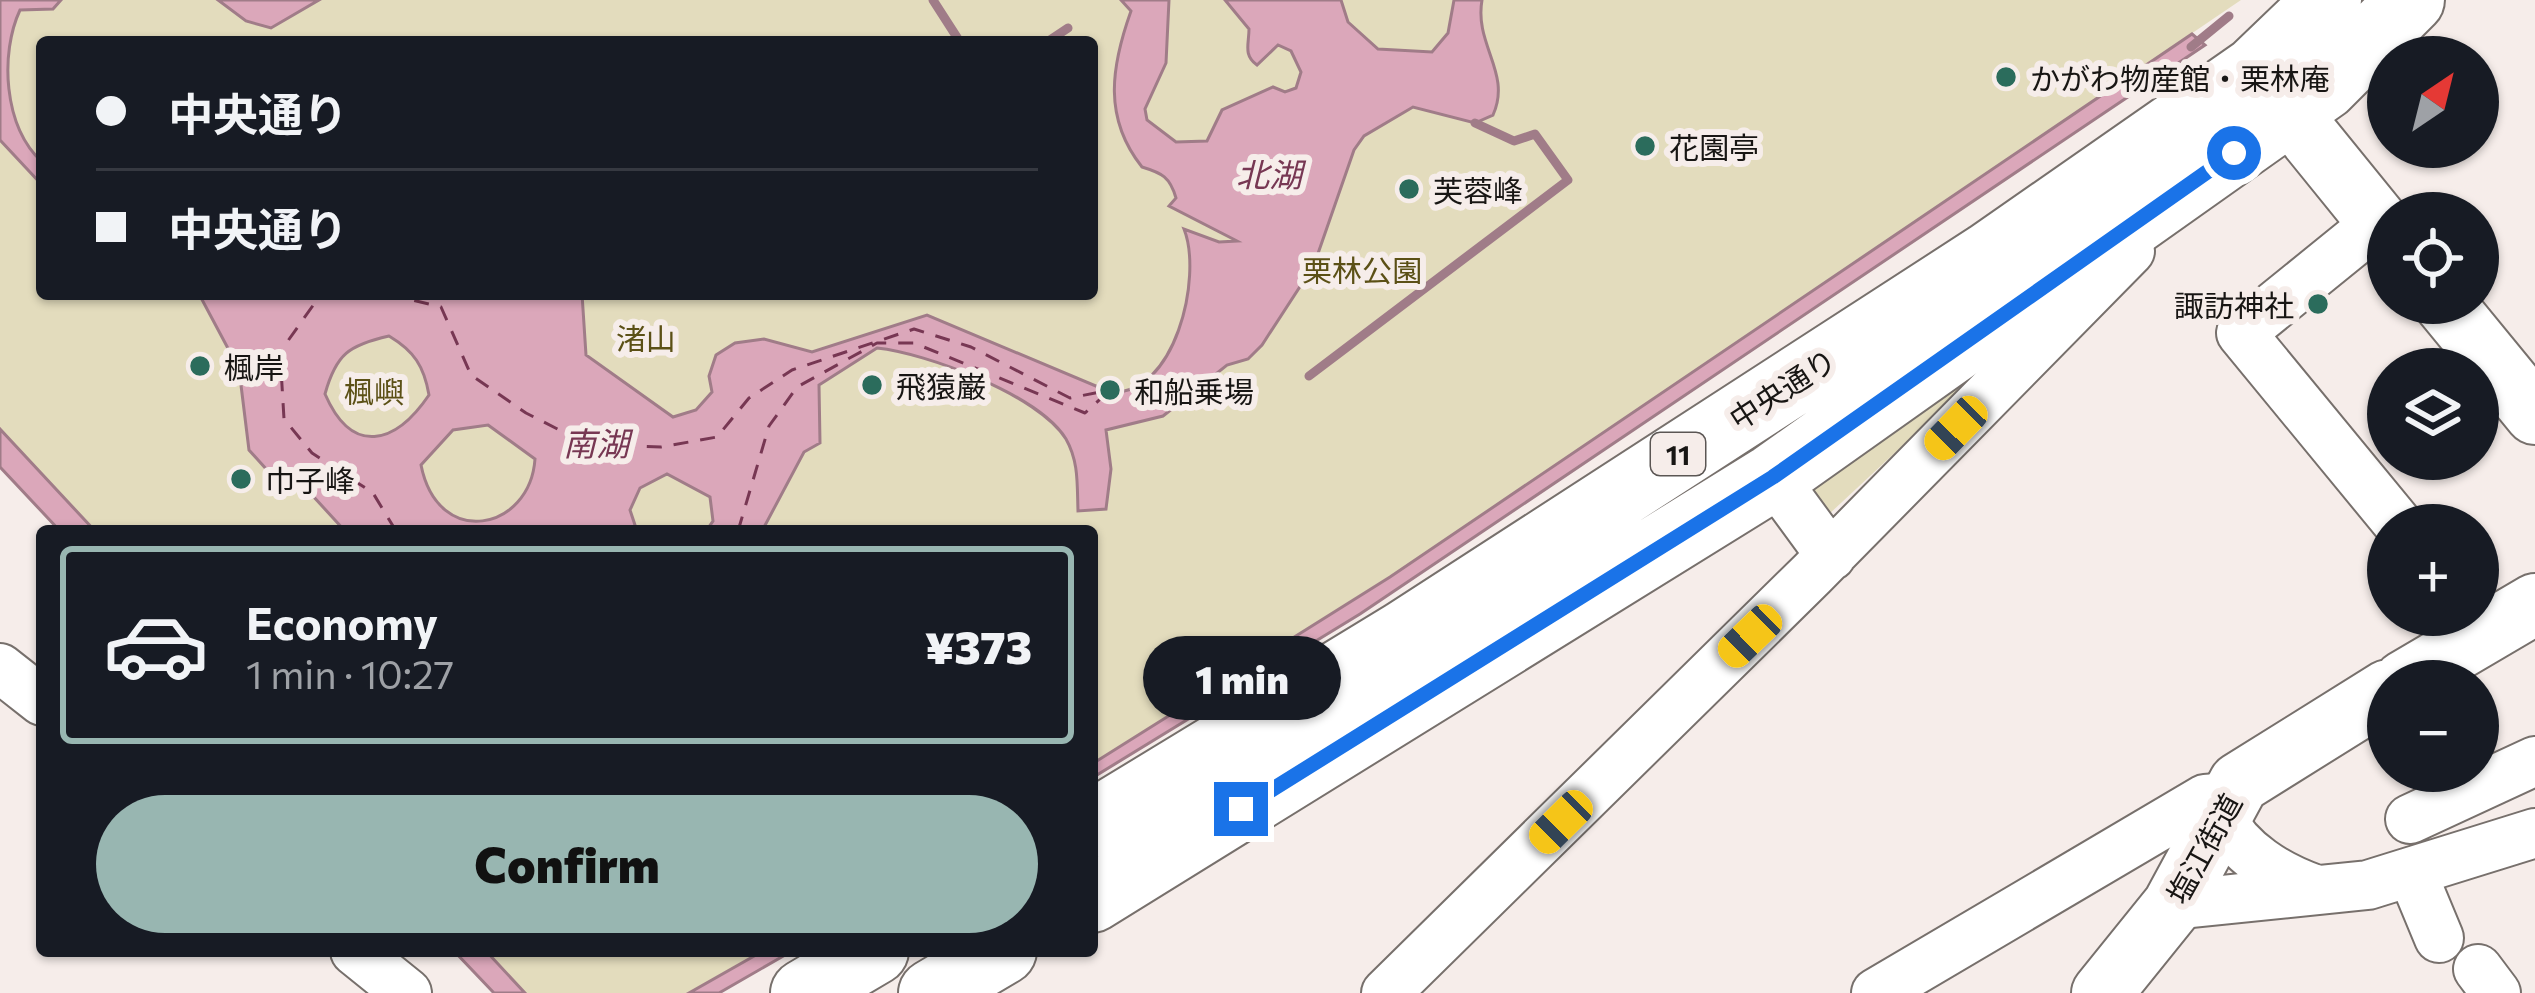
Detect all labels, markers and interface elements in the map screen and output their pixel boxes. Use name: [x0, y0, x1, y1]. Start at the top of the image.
north arrow: [2367, 36, 2499, 168]
map controls: [2367, 36, 2499, 792]
place label: かがわ物産館・栗林庵: [2030, 59, 2330, 96]
marker: かがわ物産館・栗林庵: [1993, 64, 2019, 90]
text: 中央通り: [168, 85, 348, 140]
route start: [2207, 126, 2261, 180]
place label: 花園亭: [1669, 128, 1759, 165]
marker: 花園亭: [1632, 133, 1658, 159]
water label: 北湖: [1236, 153, 1307, 194]
place label: 芙蓉峰: [1433, 171, 1523, 208]
marker: 芙蓉峰: [1396, 176, 1422, 202]
button: locate: [2367, 192, 2499, 324]
text: 中央通り: [168, 200, 348, 255]
park label: 栗林公園: [1302, 251, 1422, 288]
place label: 諏訪神社: [2174, 286, 2294, 323]
marker: 諏訪神社: [2305, 291, 2331, 317]
park label: 渚山: [616, 319, 676, 356]
street label: 中央通り: [1722, 340, 1842, 436]
place label: 楓岸: [224, 348, 284, 385]
button: layers: [2367, 348, 2499, 480]
marker: 楓岸: [187, 353, 213, 379]
place label: 飛猿巌: [896, 367, 986, 404]
park label: 楓嶼: [344, 372, 404, 409]
marker: 飛猿巌: [859, 372, 885, 398]
place label: 和船乗場: [1134, 372, 1254, 409]
marker: 和船乗場: [1097, 377, 1123, 403]
car: [1918, 390, 1994, 466]
water label: 南湖: [563, 422, 634, 463]
road number: 11: [1651, 433, 1705, 475]
place label: 巾子峰: [265, 461, 355, 498]
marker: 巾子峰: [228, 466, 254, 492]
button: +: [2367, 504, 2499, 636]
icon: car: [102, 591, 210, 699]
text: Economy: [246, 594, 438, 649]
car: [1712, 598, 1788, 674]
text: ¥373: [925, 618, 1032, 673]
callout: 1 min: [1142, 635, 1340, 719]
text: 1 min · 10:27: [246, 649, 454, 697]
text: 1 min: [1195, 654, 1289, 702]
button: −: [2367, 660, 2499, 792]
route end: [1214, 782, 1268, 836]
car: [1523, 784, 1599, 860]
street label: 塩江街道: [2158, 787, 2248, 909]
button: Confirm: [96, 795, 1038, 933]

